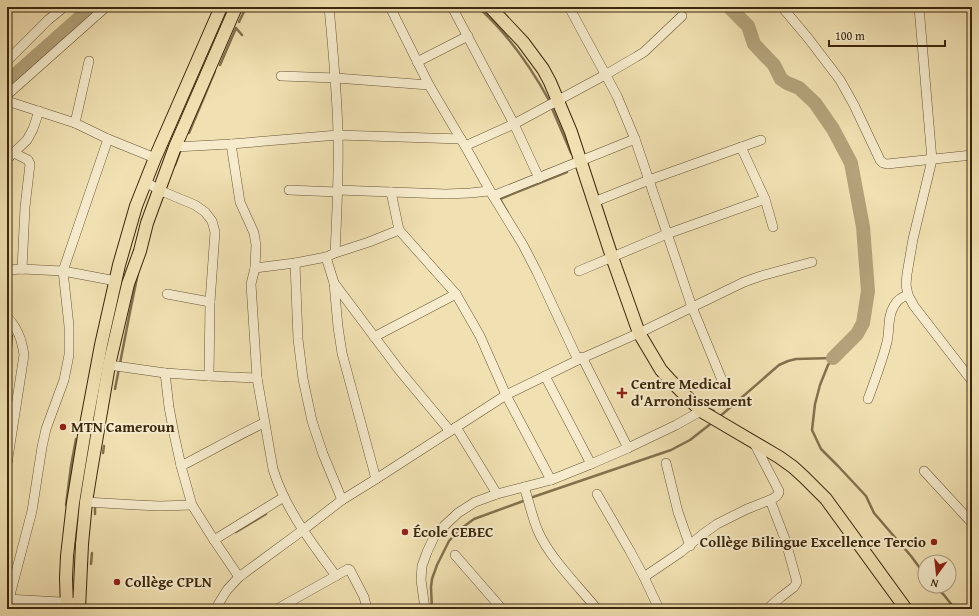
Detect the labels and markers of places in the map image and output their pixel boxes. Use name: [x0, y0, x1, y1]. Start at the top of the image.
place label: Centre Medical d'Arrondissement: [631, 373, 752, 411]
marker: Centre Medical d'Arrondissement: [616, 387, 628, 399]
place label: MTN Cameroun: [71, 416, 175, 437]
marker: MTN Cameroun: [58, 422, 68, 432]
place label: École CEBEC: [413, 521, 494, 542]
marker: École CEBEC: [400, 527, 410, 537]
place label: Collège Bilingue Excellence Tercio: [700, 531, 926, 552]
marker: Collège Bilingue Excellence Tercio: [929, 537, 939, 547]
place label: Collège CPLN: [125, 571, 212, 592]
marker: Collège CPLN: [112, 577, 122, 587]

